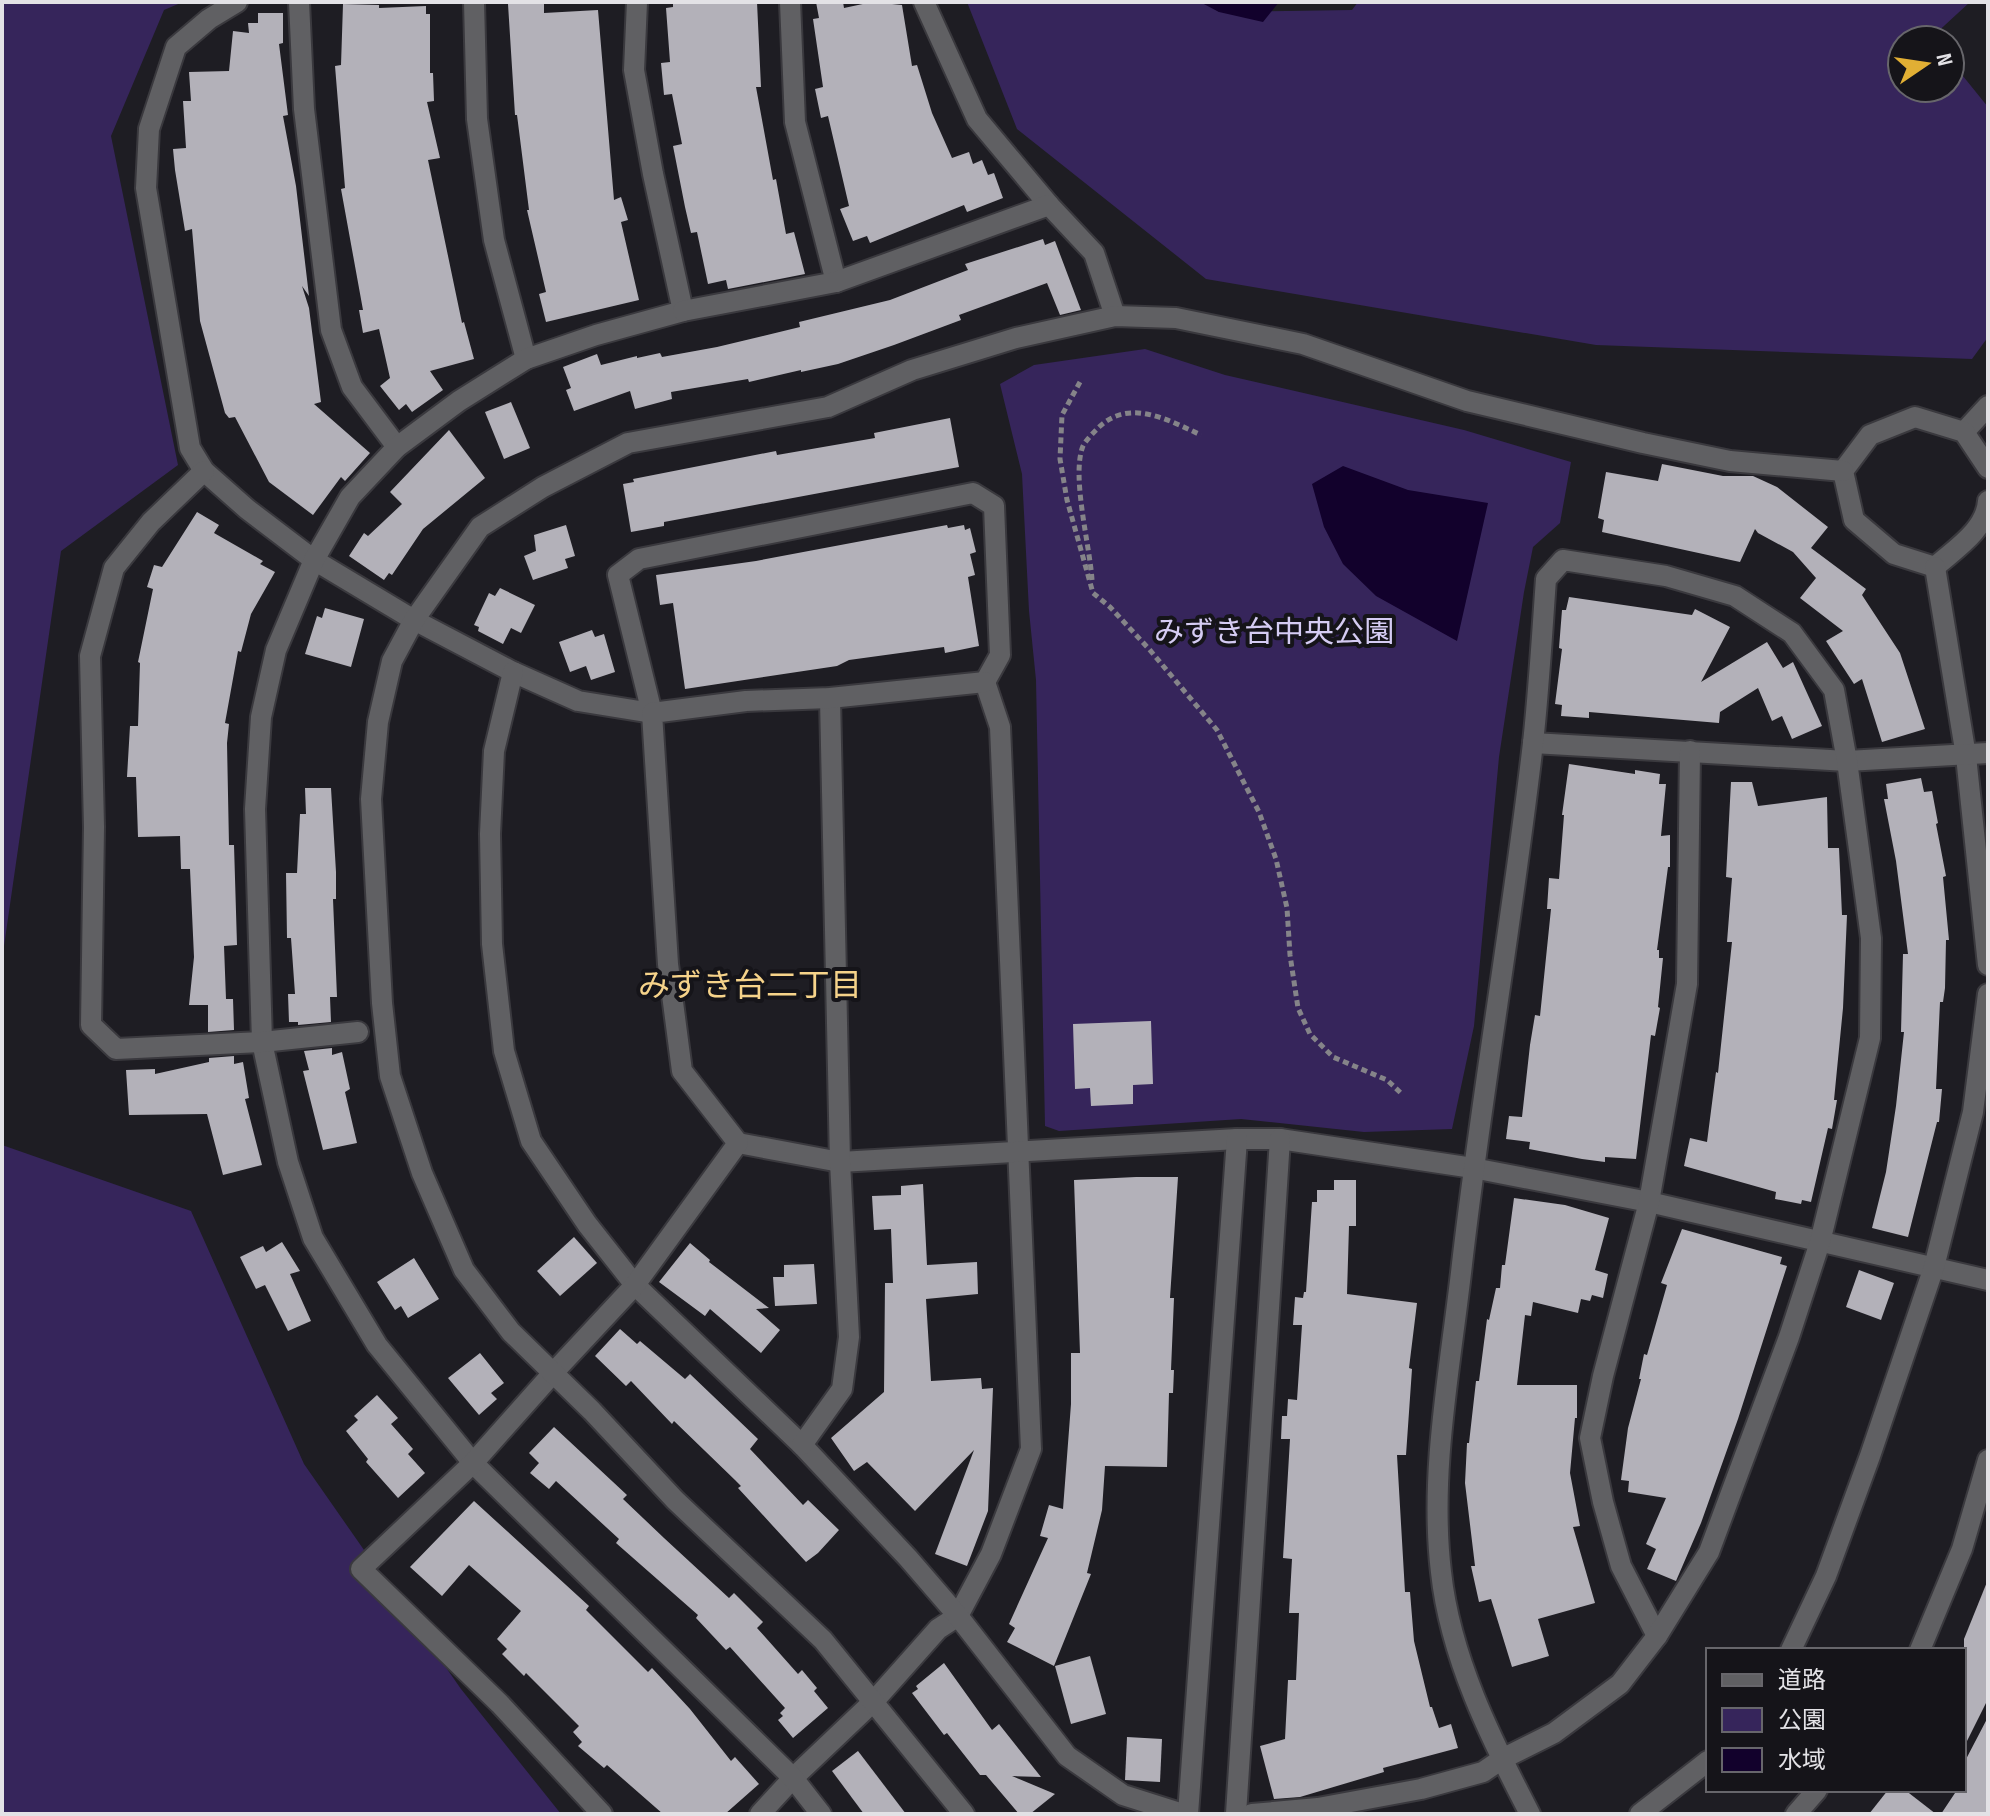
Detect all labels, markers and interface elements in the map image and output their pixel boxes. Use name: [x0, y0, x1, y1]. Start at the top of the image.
north arrow: [1886, 24, 1966, 104]
text: N: [1930, 51, 1959, 69]
park label: みずき台中央公園: [1154, 615, 1394, 651]
district label: みずき台二丁目: [638, 967, 862, 1006]
legend: [1706, 1648, 1966, 1792]
text: 道路: [1778, 1666, 1826, 1695]
text: 公園: [1778, 1706, 1826, 1735]
text: 水域: [1778, 1746, 1826, 1775]

